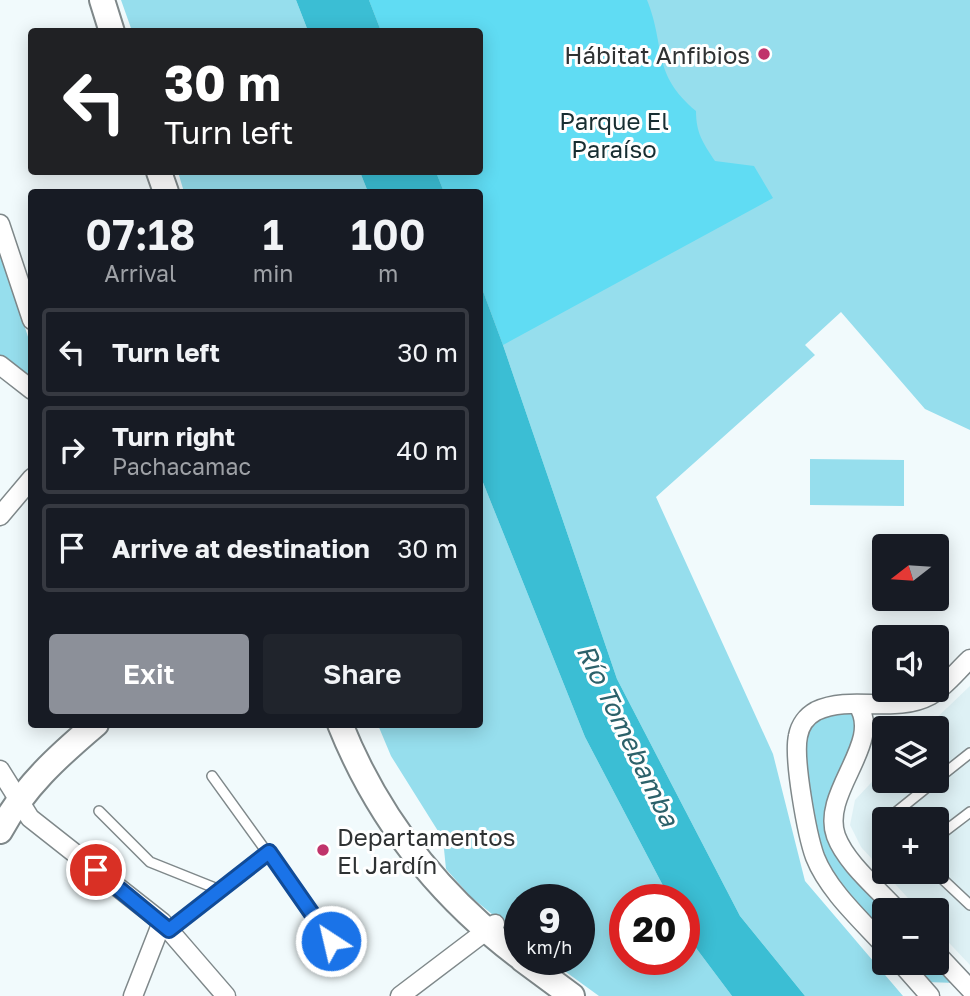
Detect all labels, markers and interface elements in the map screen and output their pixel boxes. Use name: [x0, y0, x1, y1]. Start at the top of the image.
place label: Hábitat Anfibios: [564, 40, 750, 69]
marker: Hábitat Anfibios: [756, 46, 772, 62]
text: 30 m: [164, 53, 281, 112]
icon: left: [49, 56, 140, 147]
park label: Parque El Paraíso: [559, 106, 669, 163]
text: Turn left: [164, 113, 293, 151]
text: 07:18: [85, 209, 195, 259]
text: 1: [263, 209, 284, 259]
text: 100: [351, 209, 426, 259]
text: Arrival: [104, 259, 176, 287]
text: min: [253, 259, 293, 287]
text: m: [378, 259, 398, 287]
icon: left: [53, 333, 91, 371]
text: Turn left: [112, 337, 220, 368]
text: 30 m: [397, 337, 458, 368]
text: Turn right: [112, 421, 235, 452]
icon: right: [53, 431, 91, 469]
text: 40 m: [397, 435, 458, 466]
text: Pachacamac: [112, 452, 251, 480]
icon: arrive: [53, 529, 91, 567]
text: Arrive at destination: [112, 533, 370, 564]
text: 30 m: [397, 533, 458, 564]
north arrow: [872, 534, 948, 611]
map controls: [872, 534, 949, 975]
button: sound: [872, 625, 949, 702]
button: Exit: [49, 634, 249, 714]
button: Share: [263, 634, 462, 714]
water label: Río Tomebamba: [571, 639, 686, 832]
button: layers: [872, 716, 949, 793]
button: +: [872, 807, 949, 884]
place label: Departamentos El Jardín: [337, 822, 515, 879]
pin: [66, 840, 126, 900]
marker: Departamentos El Jardín: [315, 842, 331, 858]
icon: arrive: [77, 851, 115, 889]
speed limit sign: 20: [609, 884, 700, 975]
button: −: [872, 898, 949, 975]
text: 9: [538, 899, 561, 941]
position arrow: [294, 904, 368, 978]
text: km/h: [527, 936, 572, 958]

